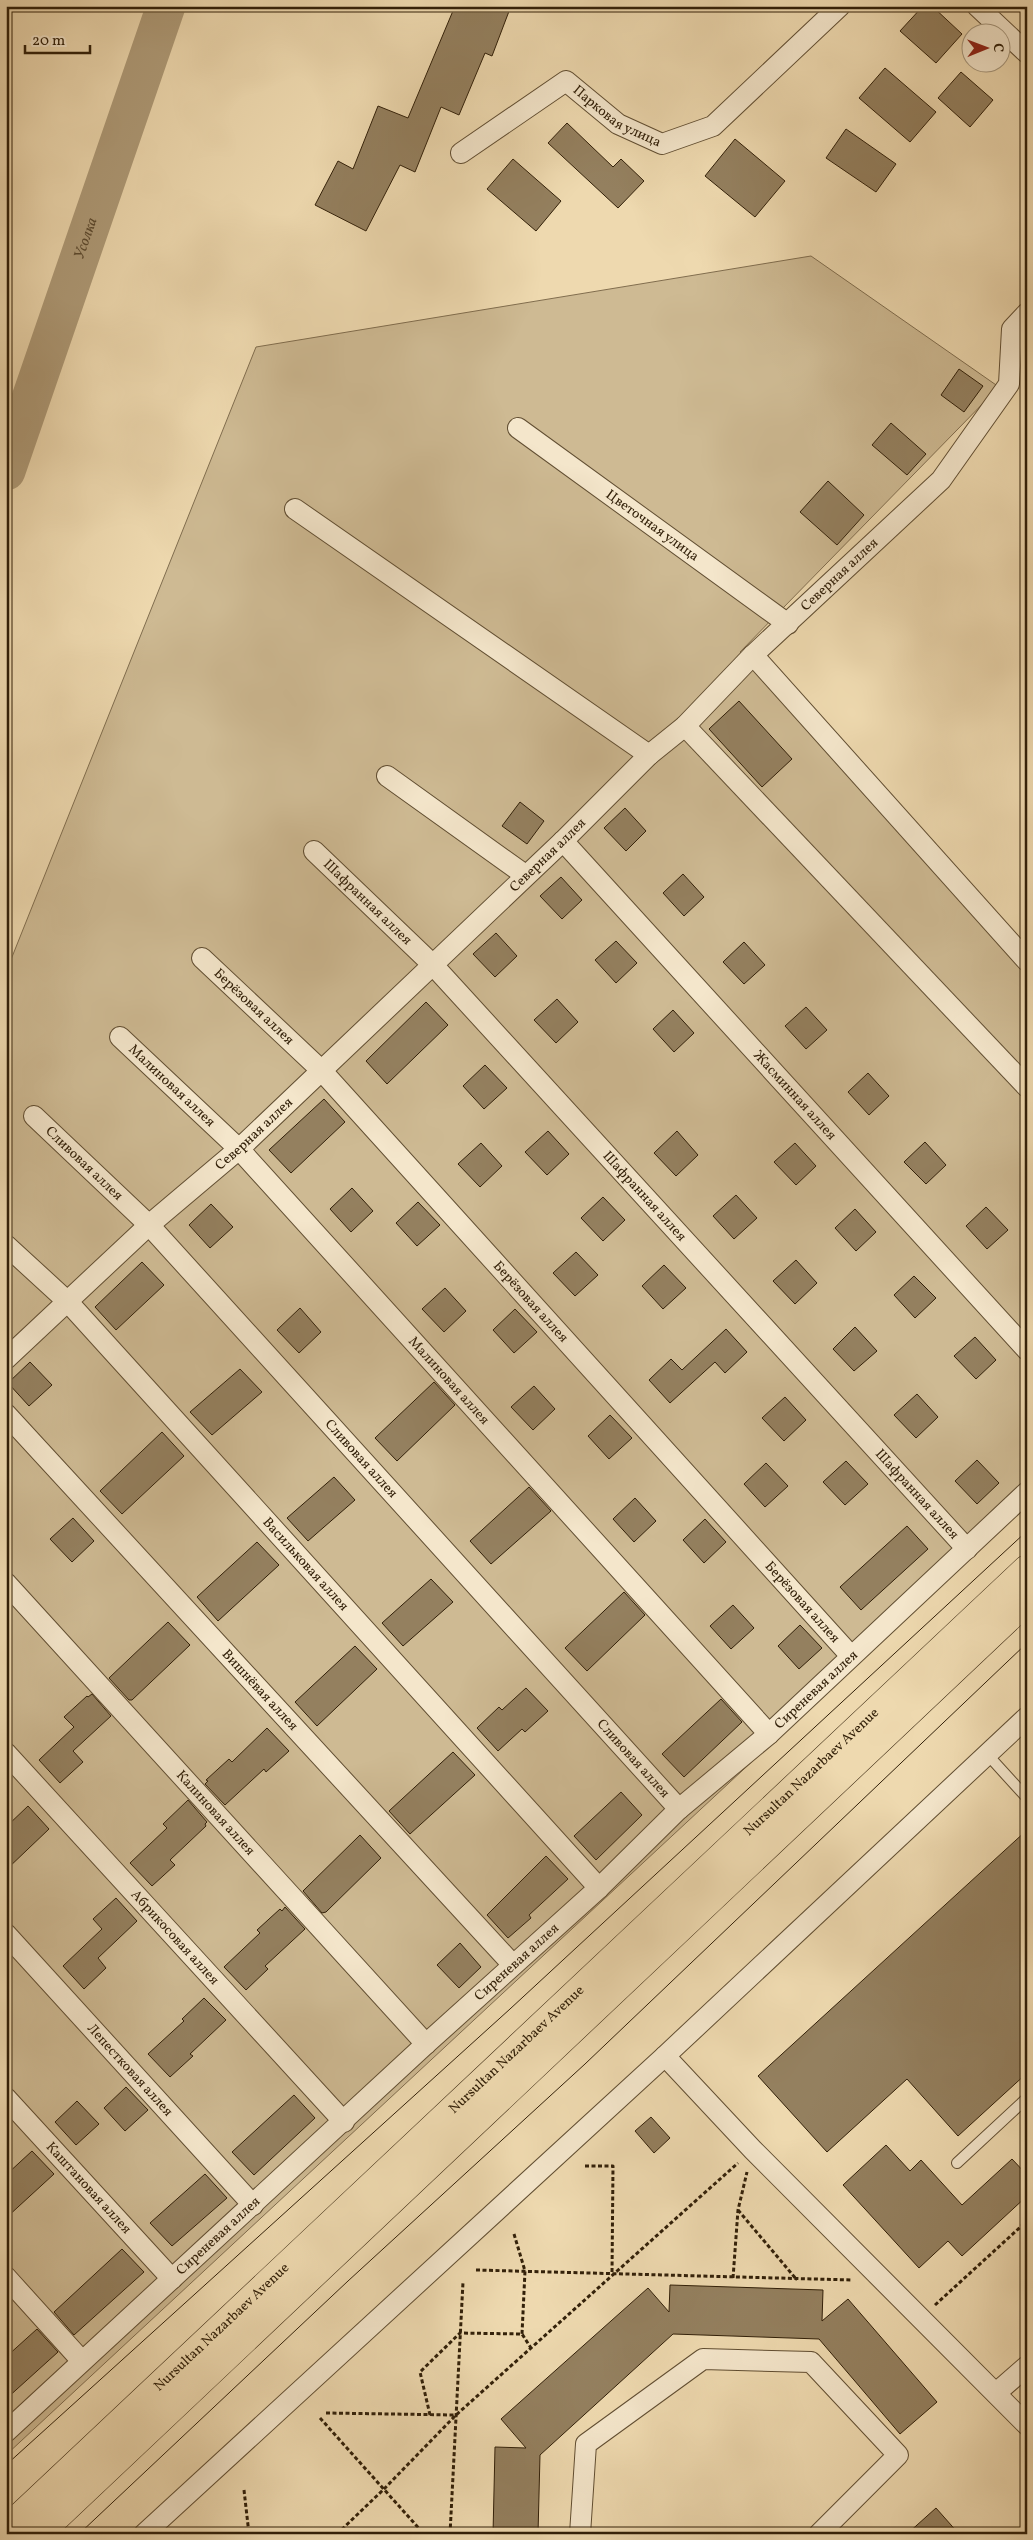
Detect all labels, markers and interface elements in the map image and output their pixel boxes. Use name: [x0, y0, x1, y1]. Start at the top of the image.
scale bar: [25, 22, 90, 54]
north arrow: [960, 22, 1010, 72]
text: 20 m: [32, 31, 65, 52]
text: С: [988, 43, 1007, 52]
street label: Парковая улица: [569, 81, 664, 152]
water label: Усолка: [69, 215, 103, 262]
street label: Цветочная улица: [602, 485, 703, 566]
street label: Северная аллея: [797, 534, 882, 615]
street label: Северная аллея: [505, 814, 590, 896]
street label: Шафранная аллея: [319, 855, 416, 949]
street label: Берёзовая аллея: [209, 964, 298, 1049]
street label: Малиновая аллея: [124, 1040, 219, 1131]
street label: Жасминная аллея: [749, 1046, 841, 1144]
street label: Северная аллея: [211, 1093, 297, 1175]
street label: Сливовая аллея: [41, 1122, 127, 1205]
street label: Шафранная аллея: [598, 1147, 691, 1245]
street label: Берёзовая аллея: [489, 1257, 573, 1347]
street label: Малиновая аллея: [404, 1333, 494, 1429]
street label: Сливовая аллея: [320, 1415, 402, 1502]
street label: Шафранная аллея: [871, 1445, 963, 1544]
street label: Васильковая аллея: [258, 1513, 353, 1615]
street label: Берёзовая аллея: [760, 1557, 844, 1647]
street label: Вишнёвая аллея: [218, 1645, 302, 1735]
street label: Сиреневая аллея: [770, 1646, 862, 1734]
street label: Nursultan Nazarbaev Avenue: [740, 1703, 883, 1840]
street label: Сливовая аллея: [592, 1715, 674, 1802]
street label: Калиновая аллея: [172, 1766, 259, 1860]
street label: Абрикосовая аллея: [126, 1886, 223, 1989]
street label: Сиреневая аллея: [470, 1919, 563, 2005]
street label: Nursultan Nazarbaev Avenue: [445, 1981, 589, 2118]
street label: Лепестковая аллея: [83, 2019, 177, 2121]
street label: Каштановая аллея: [41, 2138, 136, 2238]
street label: Сиреневая аллея: [172, 2192, 264, 2280]
street label: Nursultan Nazarbaev Avenue: [150, 2258, 294, 2396]

